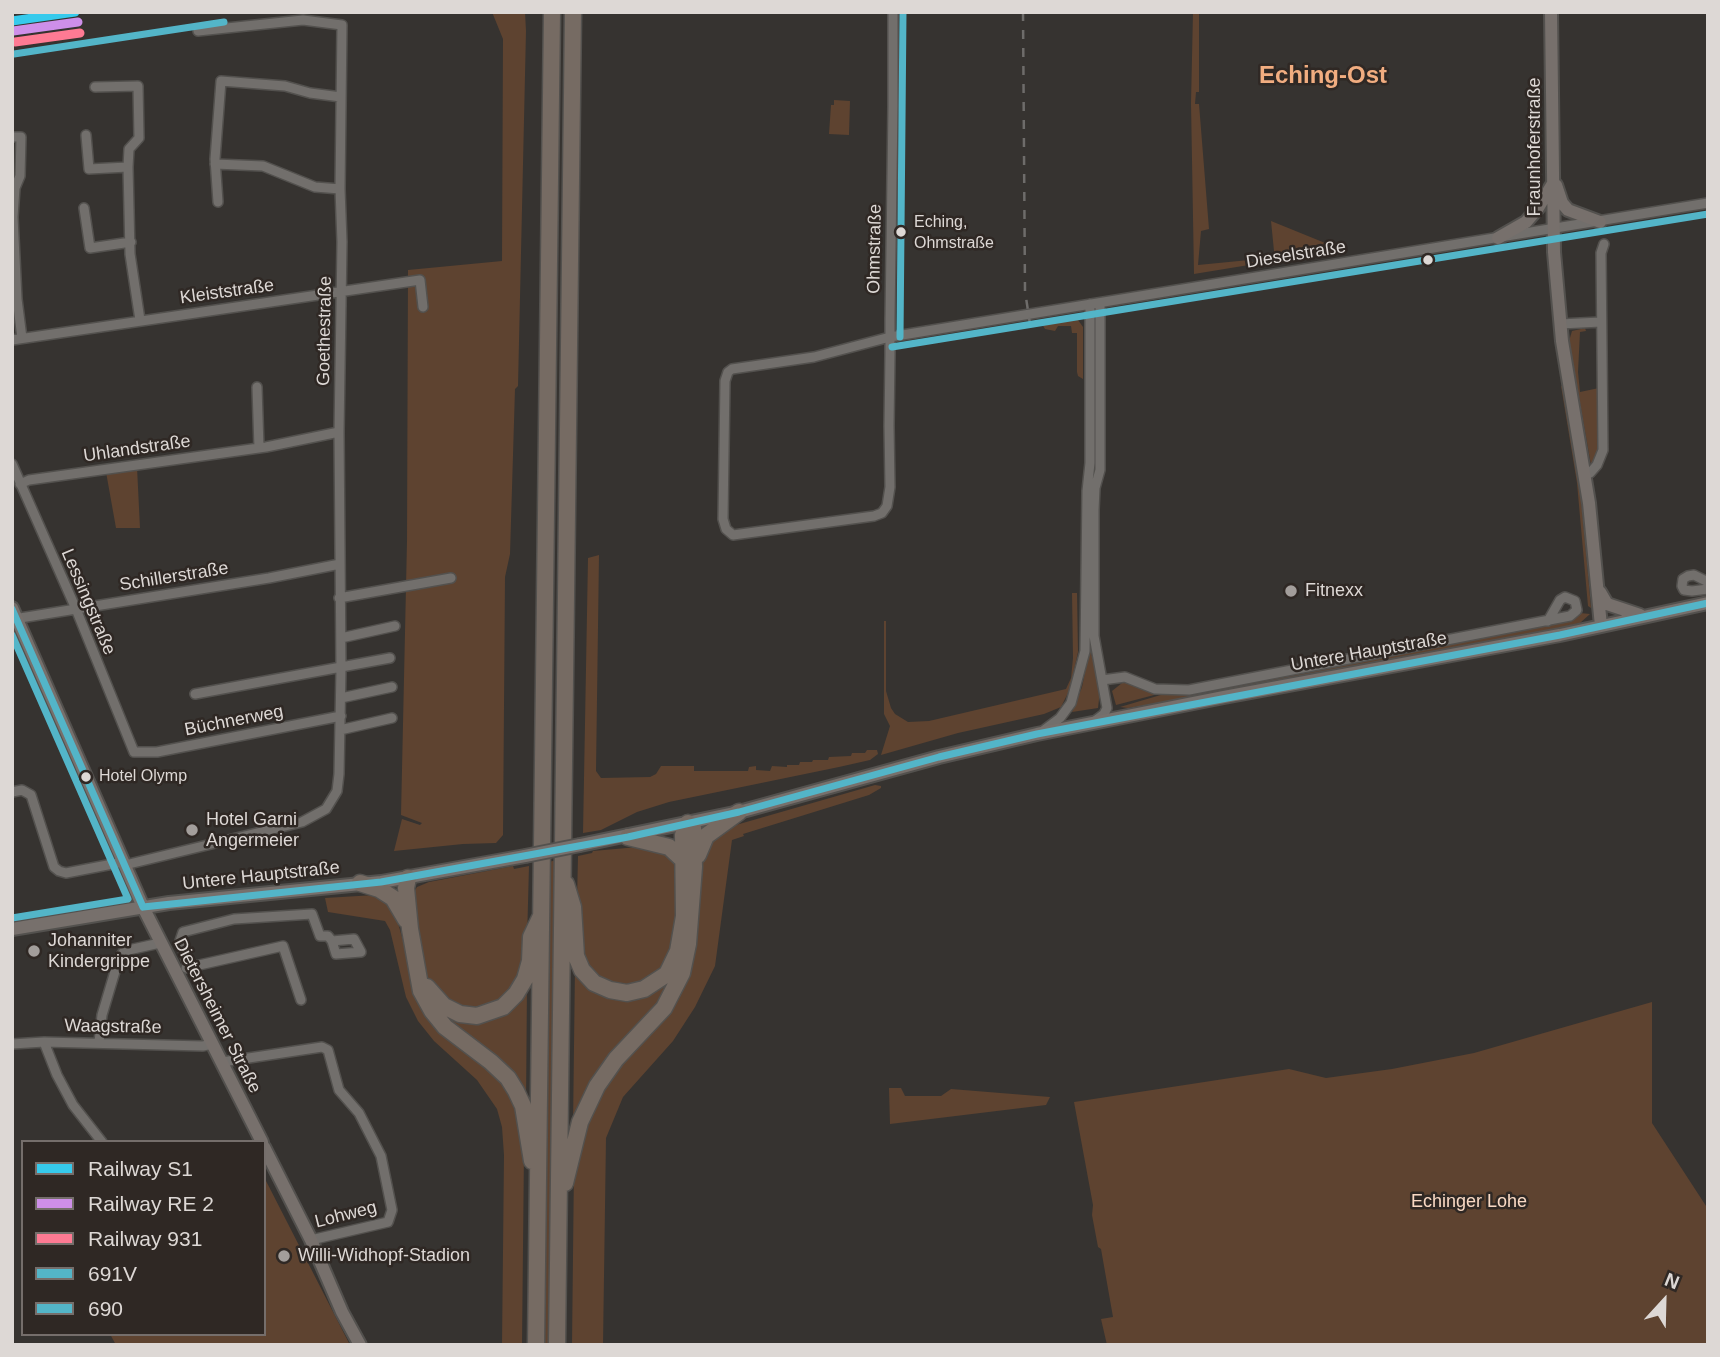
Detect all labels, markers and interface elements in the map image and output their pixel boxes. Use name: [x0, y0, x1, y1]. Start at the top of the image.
district label: Eching-Ost: [1259, 62, 1387, 90]
street label: Fraunhoferstraße: [1524, 77, 1546, 217]
street label: Ohmstraße: [863, 204, 887, 294]
place label: Eching, Ohmstraße: [914, 213, 994, 251]
marker: Eching, Ohmstraße: [894, 225, 908, 239]
street label: Dieselstraße: [1244, 236, 1348, 274]
unlabelled marker: [1421, 253, 1435, 267]
street label: Kleiststraße: [178, 275, 276, 309]
street label: Goethestraße: [313, 276, 337, 386]
street label: Uhlandstraße: [82, 431, 192, 467]
street label: Lessingstraße: [56, 546, 120, 658]
street label: Schillerstraße: [118, 558, 230, 596]
place label: Fitnexx: [1305, 580, 1363, 602]
marker: Fitnexx: [1283, 583, 1299, 599]
street label: Untere Hauptstraße: [1289, 628, 1449, 676]
street label: Büchnerweg: [183, 701, 285, 741]
place label: Hotel Olymp: [99, 767, 187, 787]
marker: Hotel Olymp: [79, 770, 93, 784]
place label: Hotel Garni Angermeier: [206, 809, 299, 852]
marker: Hotel Garni Angermeier: [184, 822, 200, 838]
street label: Untere Hauptstraße: [181, 857, 341, 895]
place label: Johanniter Kindergrippe: [48, 930, 150, 972]
street label: Dietersheimer Straße: [169, 935, 265, 1097]
marker: Johanniter Kindergrippe: [26, 943, 42, 959]
street label: Waagstraße: [64, 1015, 162, 1039]
legend: [21, 1140, 266, 1336]
text: Railway S1: [88, 1157, 193, 1180]
park label: Echinger Lohe: [1411, 1191, 1527, 1213]
text: Railway RE 2: [88, 1192, 214, 1215]
street label: Lohweg: [313, 1197, 379, 1233]
text: Railway 931: [88, 1227, 202, 1250]
place label: Willi-Widhopf-Stadion: [298, 1245, 470, 1267]
marker: Willi-Widhopf-Stadion: [276, 1248, 292, 1264]
text: 691V: [88, 1262, 137, 1285]
north arrow: [1629, 1266, 1699, 1336]
text: N: [1662, 1269, 1682, 1293]
text: 690: [88, 1297, 123, 1320]

